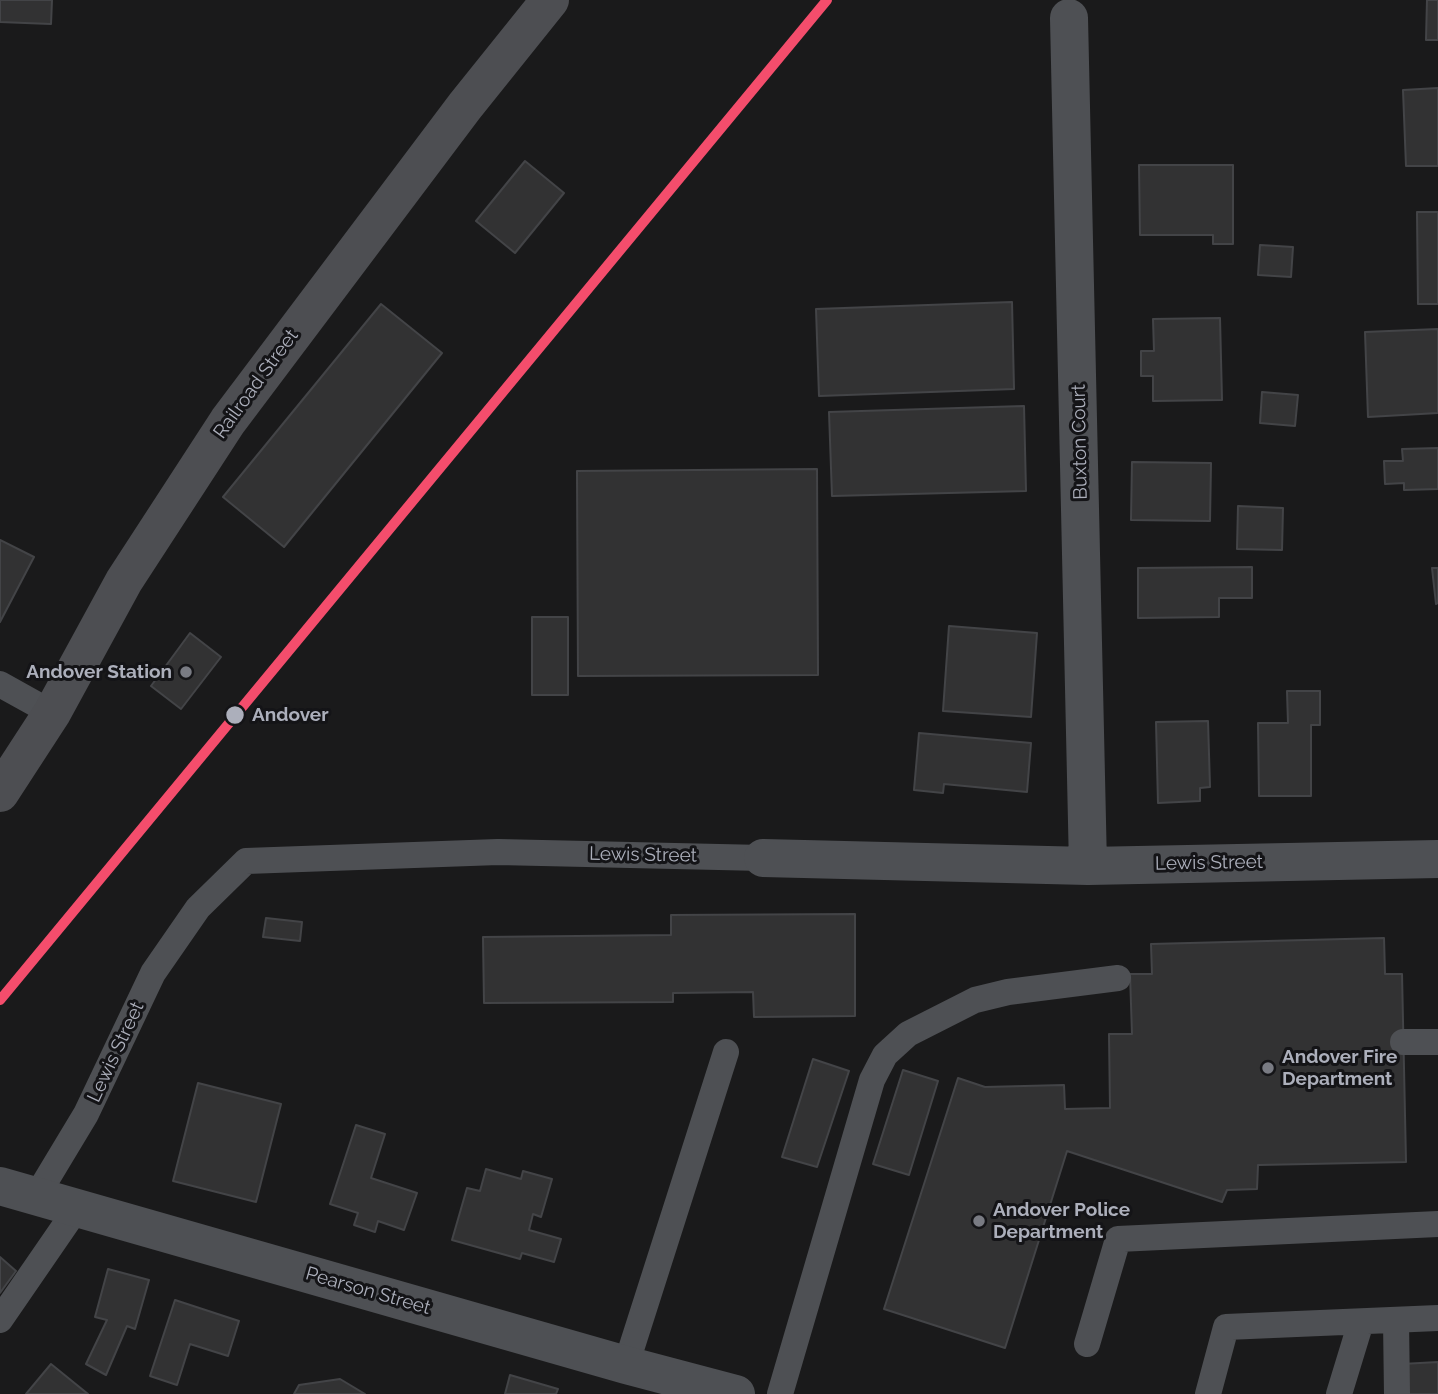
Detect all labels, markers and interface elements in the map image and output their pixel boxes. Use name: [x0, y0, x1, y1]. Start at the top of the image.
street label: Railroad Street: [209, 325, 303, 443]
street label: Buxton Court: [1068, 384, 1092, 500]
place label: Andover Station: [26, 661, 172, 683]
marker: Andover Station: [178, 664, 194, 680]
marker: Andover: [224, 704, 246, 726]
place label: Andover: [252, 704, 329, 726]
street label: Lewis Street: [589, 843, 697, 867]
street label: Lewis Street: [1155, 851, 1263, 875]
street label: Lewis Street: [83, 998, 149, 1106]
place label: Andover Fire Department: [1282, 1046, 1397, 1090]
marker: Andover Fire Department: [1260, 1060, 1276, 1076]
place label: Andover Police Department: [993, 1199, 1130, 1243]
marker: Andover Police Department: [971, 1213, 987, 1229]
street label: Pearson Street: [303, 1262, 433, 1320]

